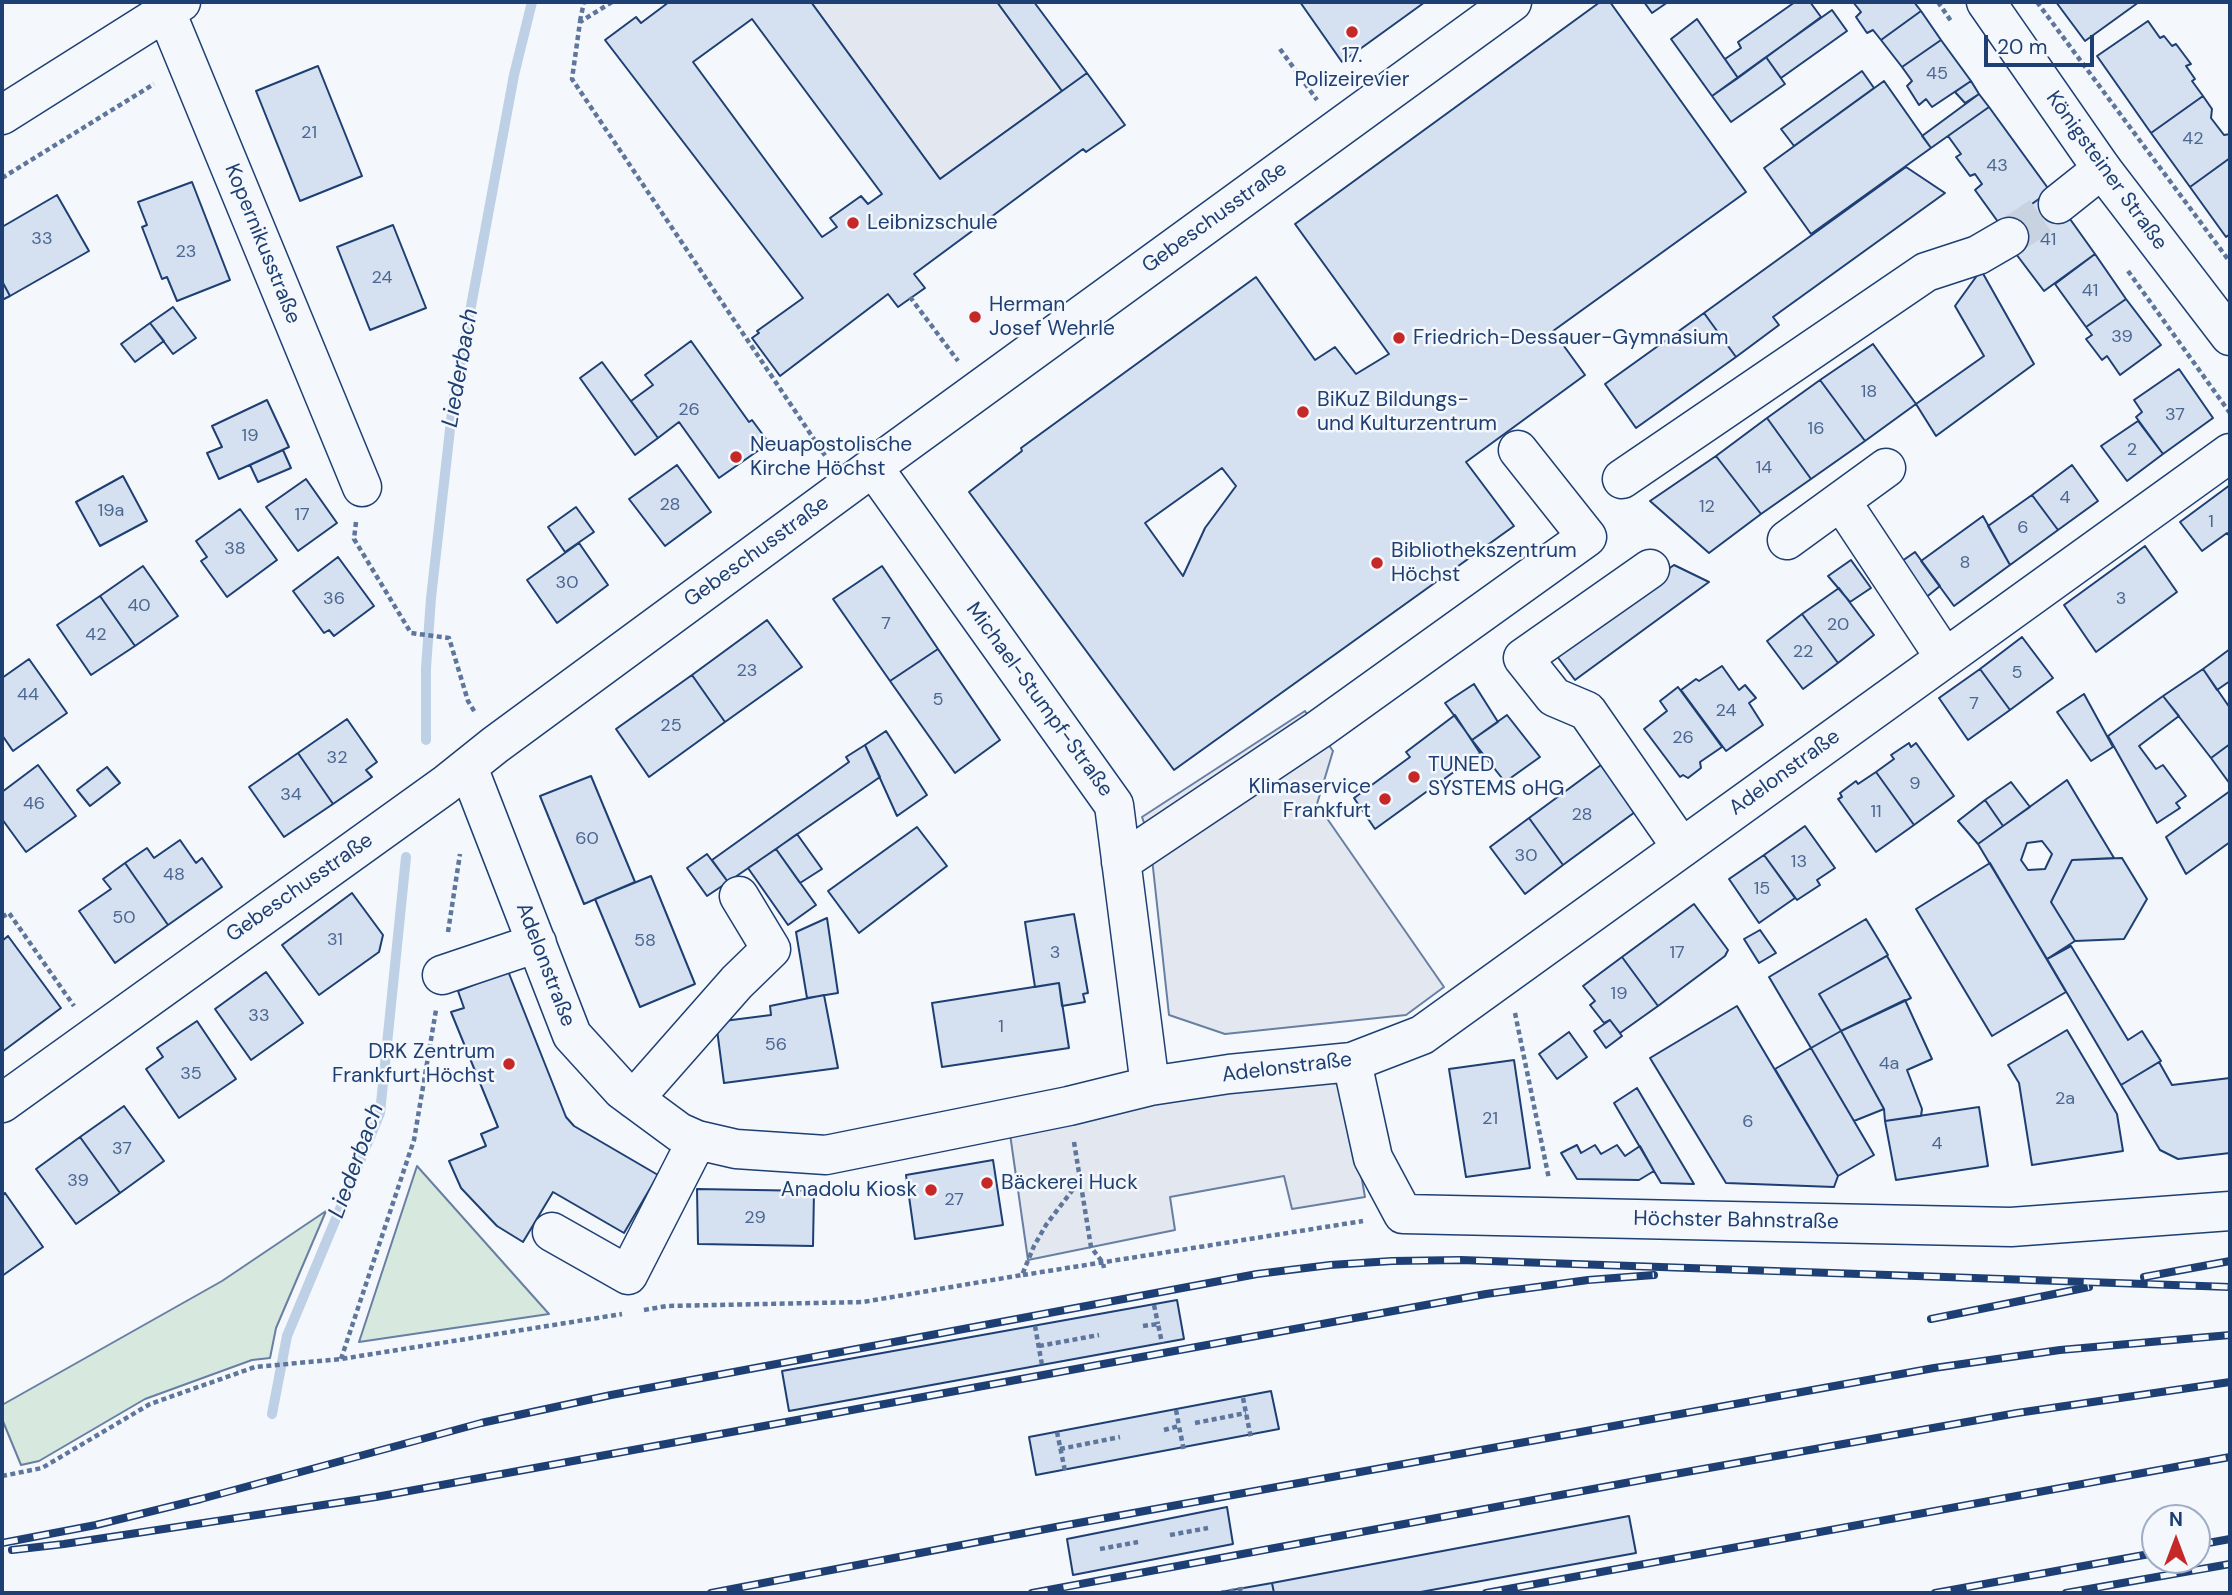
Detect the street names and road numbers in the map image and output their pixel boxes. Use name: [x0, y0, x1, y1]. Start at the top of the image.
street label: Königsteiner Straße: [2040, 87, 2172, 255]
street label: Gebeschusstraße: [1138, 157, 1292, 279]
street label: Kopernikusstraße: [218, 160, 306, 328]
street label: Gebeschusstraße: [680, 491, 834, 613]
street label: Michael-Stumpf-Straße: [960, 598, 1118, 802]
street label: Adelonstraße: [1725, 724, 1845, 822]
street label: Gebeschusstraße: [222, 828, 378, 948]
street label: Adelonstraße: [510, 899, 580, 1031]
street label: Adelonstraße: [1221, 1048, 1353, 1088]
street label: Höchster Bahnstraße: [1633, 1207, 1839, 1235]

